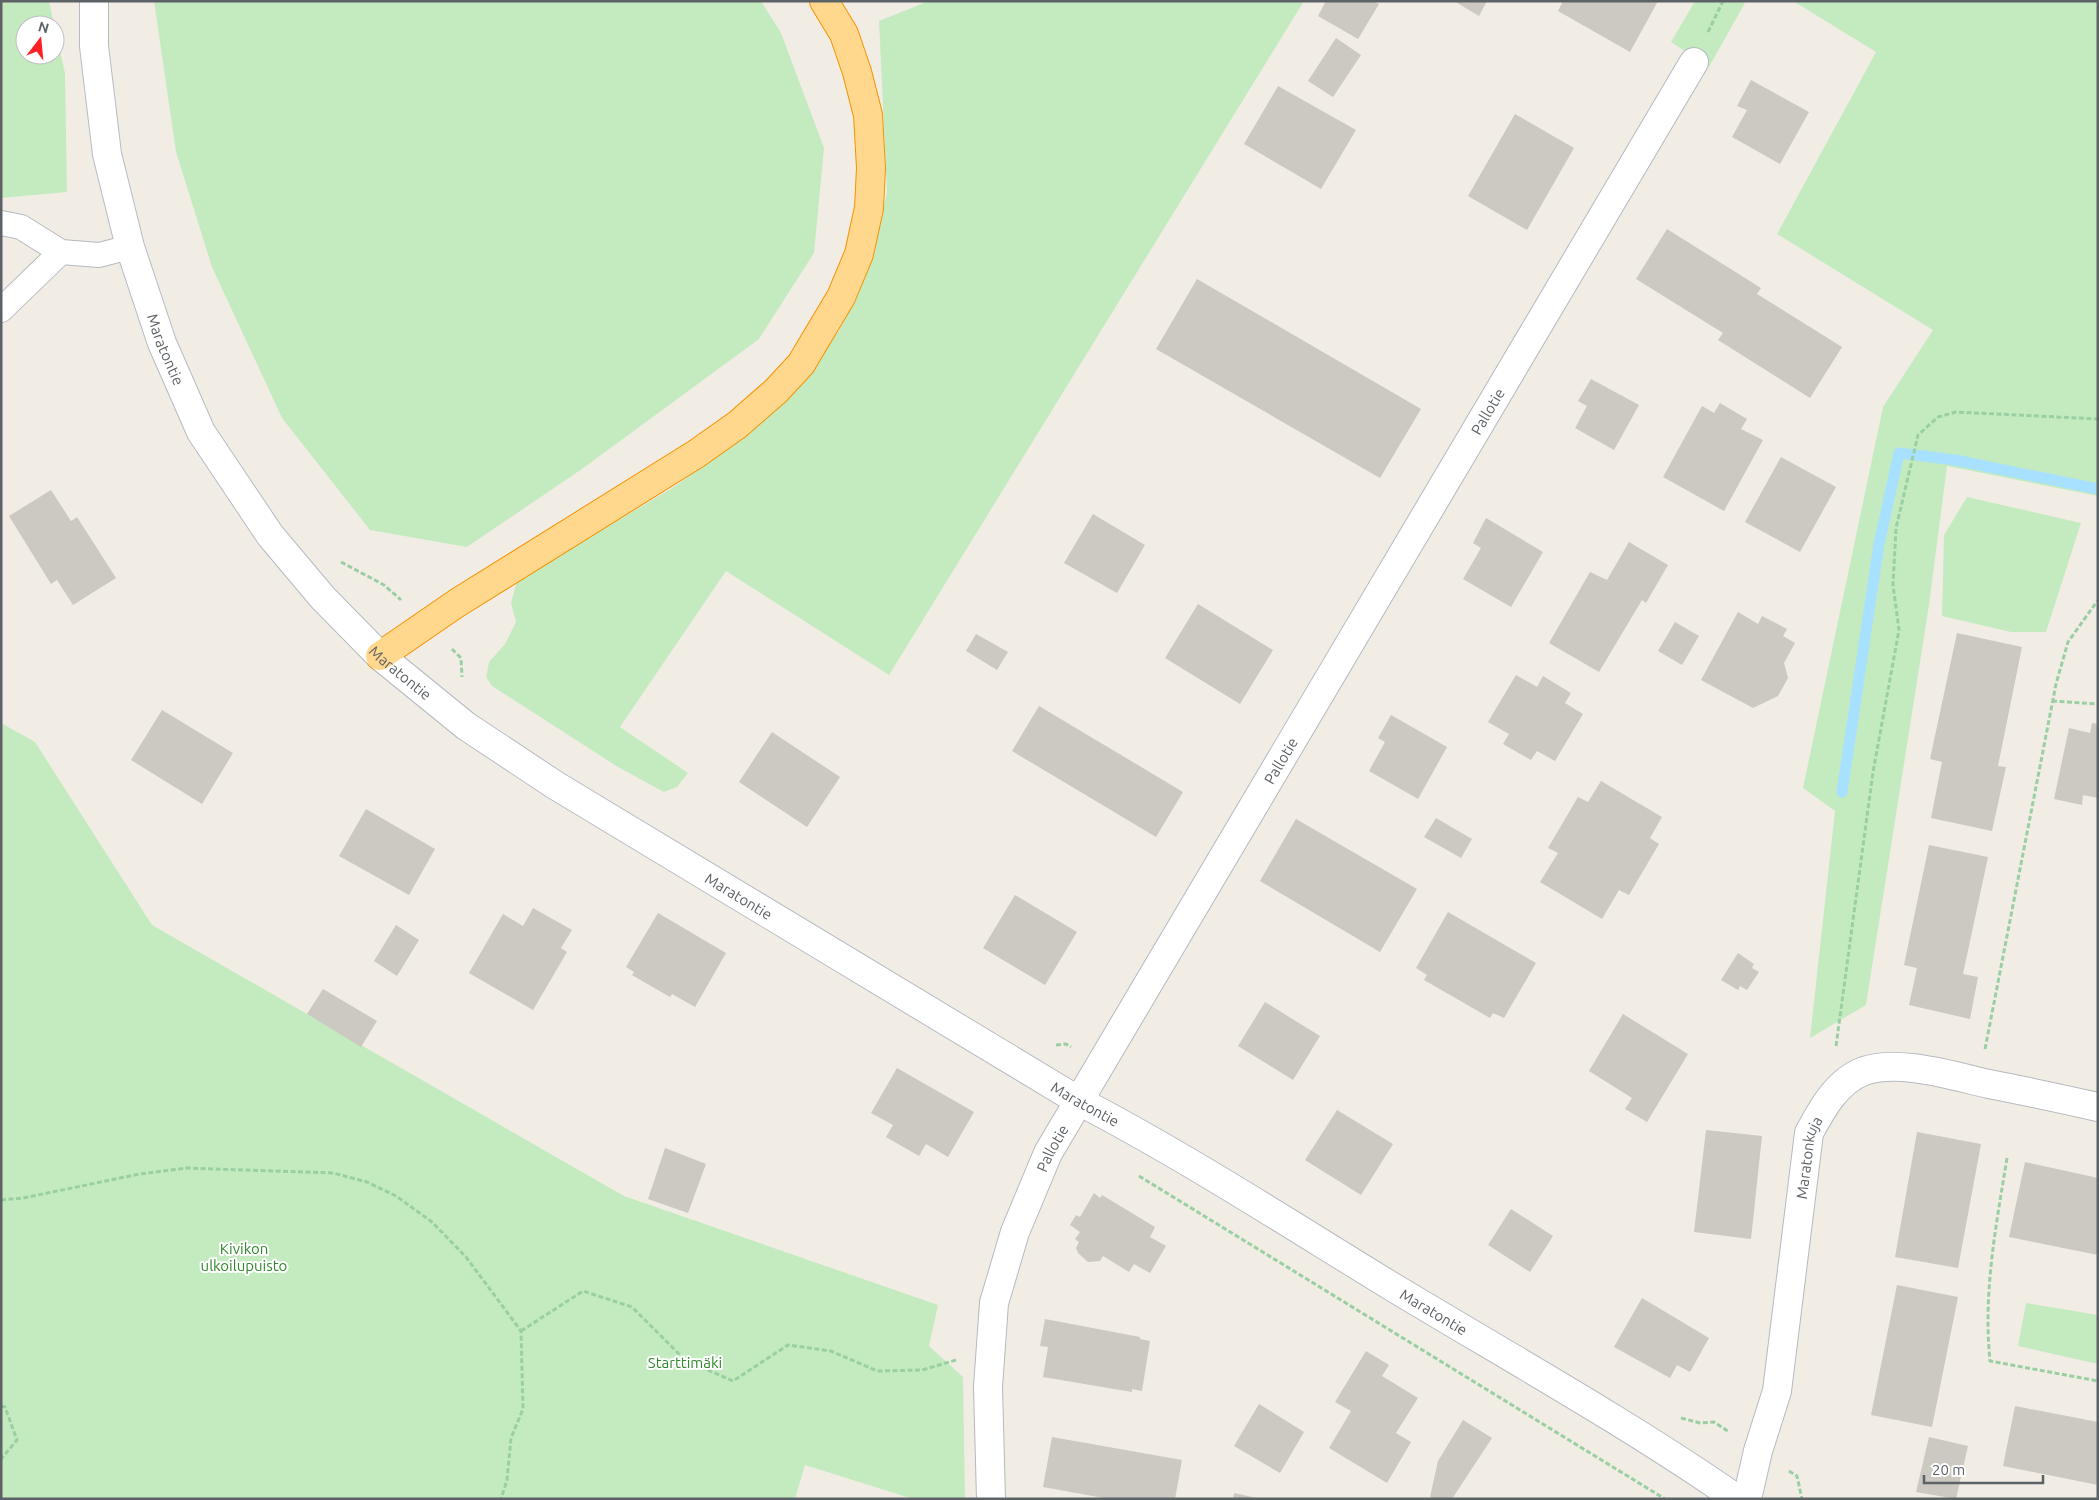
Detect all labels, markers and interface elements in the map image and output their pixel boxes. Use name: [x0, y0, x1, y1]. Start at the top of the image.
north arrow: [15, 15, 65, 65]
text: N: [36, 18, 51, 37]
street label: Maratontie: [144, 311, 188, 387]
street label: Pallotie: [1467, 385, 1508, 437]
street label: Maratontie: [366, 642, 435, 703]
street label: Pallotie: [1260, 734, 1301, 787]
street label: Maratontie: [702, 869, 776, 923]
street label: Maratontie: [1048, 1078, 1122, 1129]
street label: Maratonkuja: [1792, 1113, 1825, 1200]
street label: Pallotie: [1033, 1121, 1071, 1174]
park label: Kivikon ulkoilupuisto: [201, 1240, 287, 1274]
street label: Maratontie: [1397, 1285, 1471, 1338]
park label: Starttimäki: [648, 1354, 722, 1371]
scale bar: [1924, 1452, 2043, 1484]
text: 20 m: [1932, 1461, 1965, 1478]

